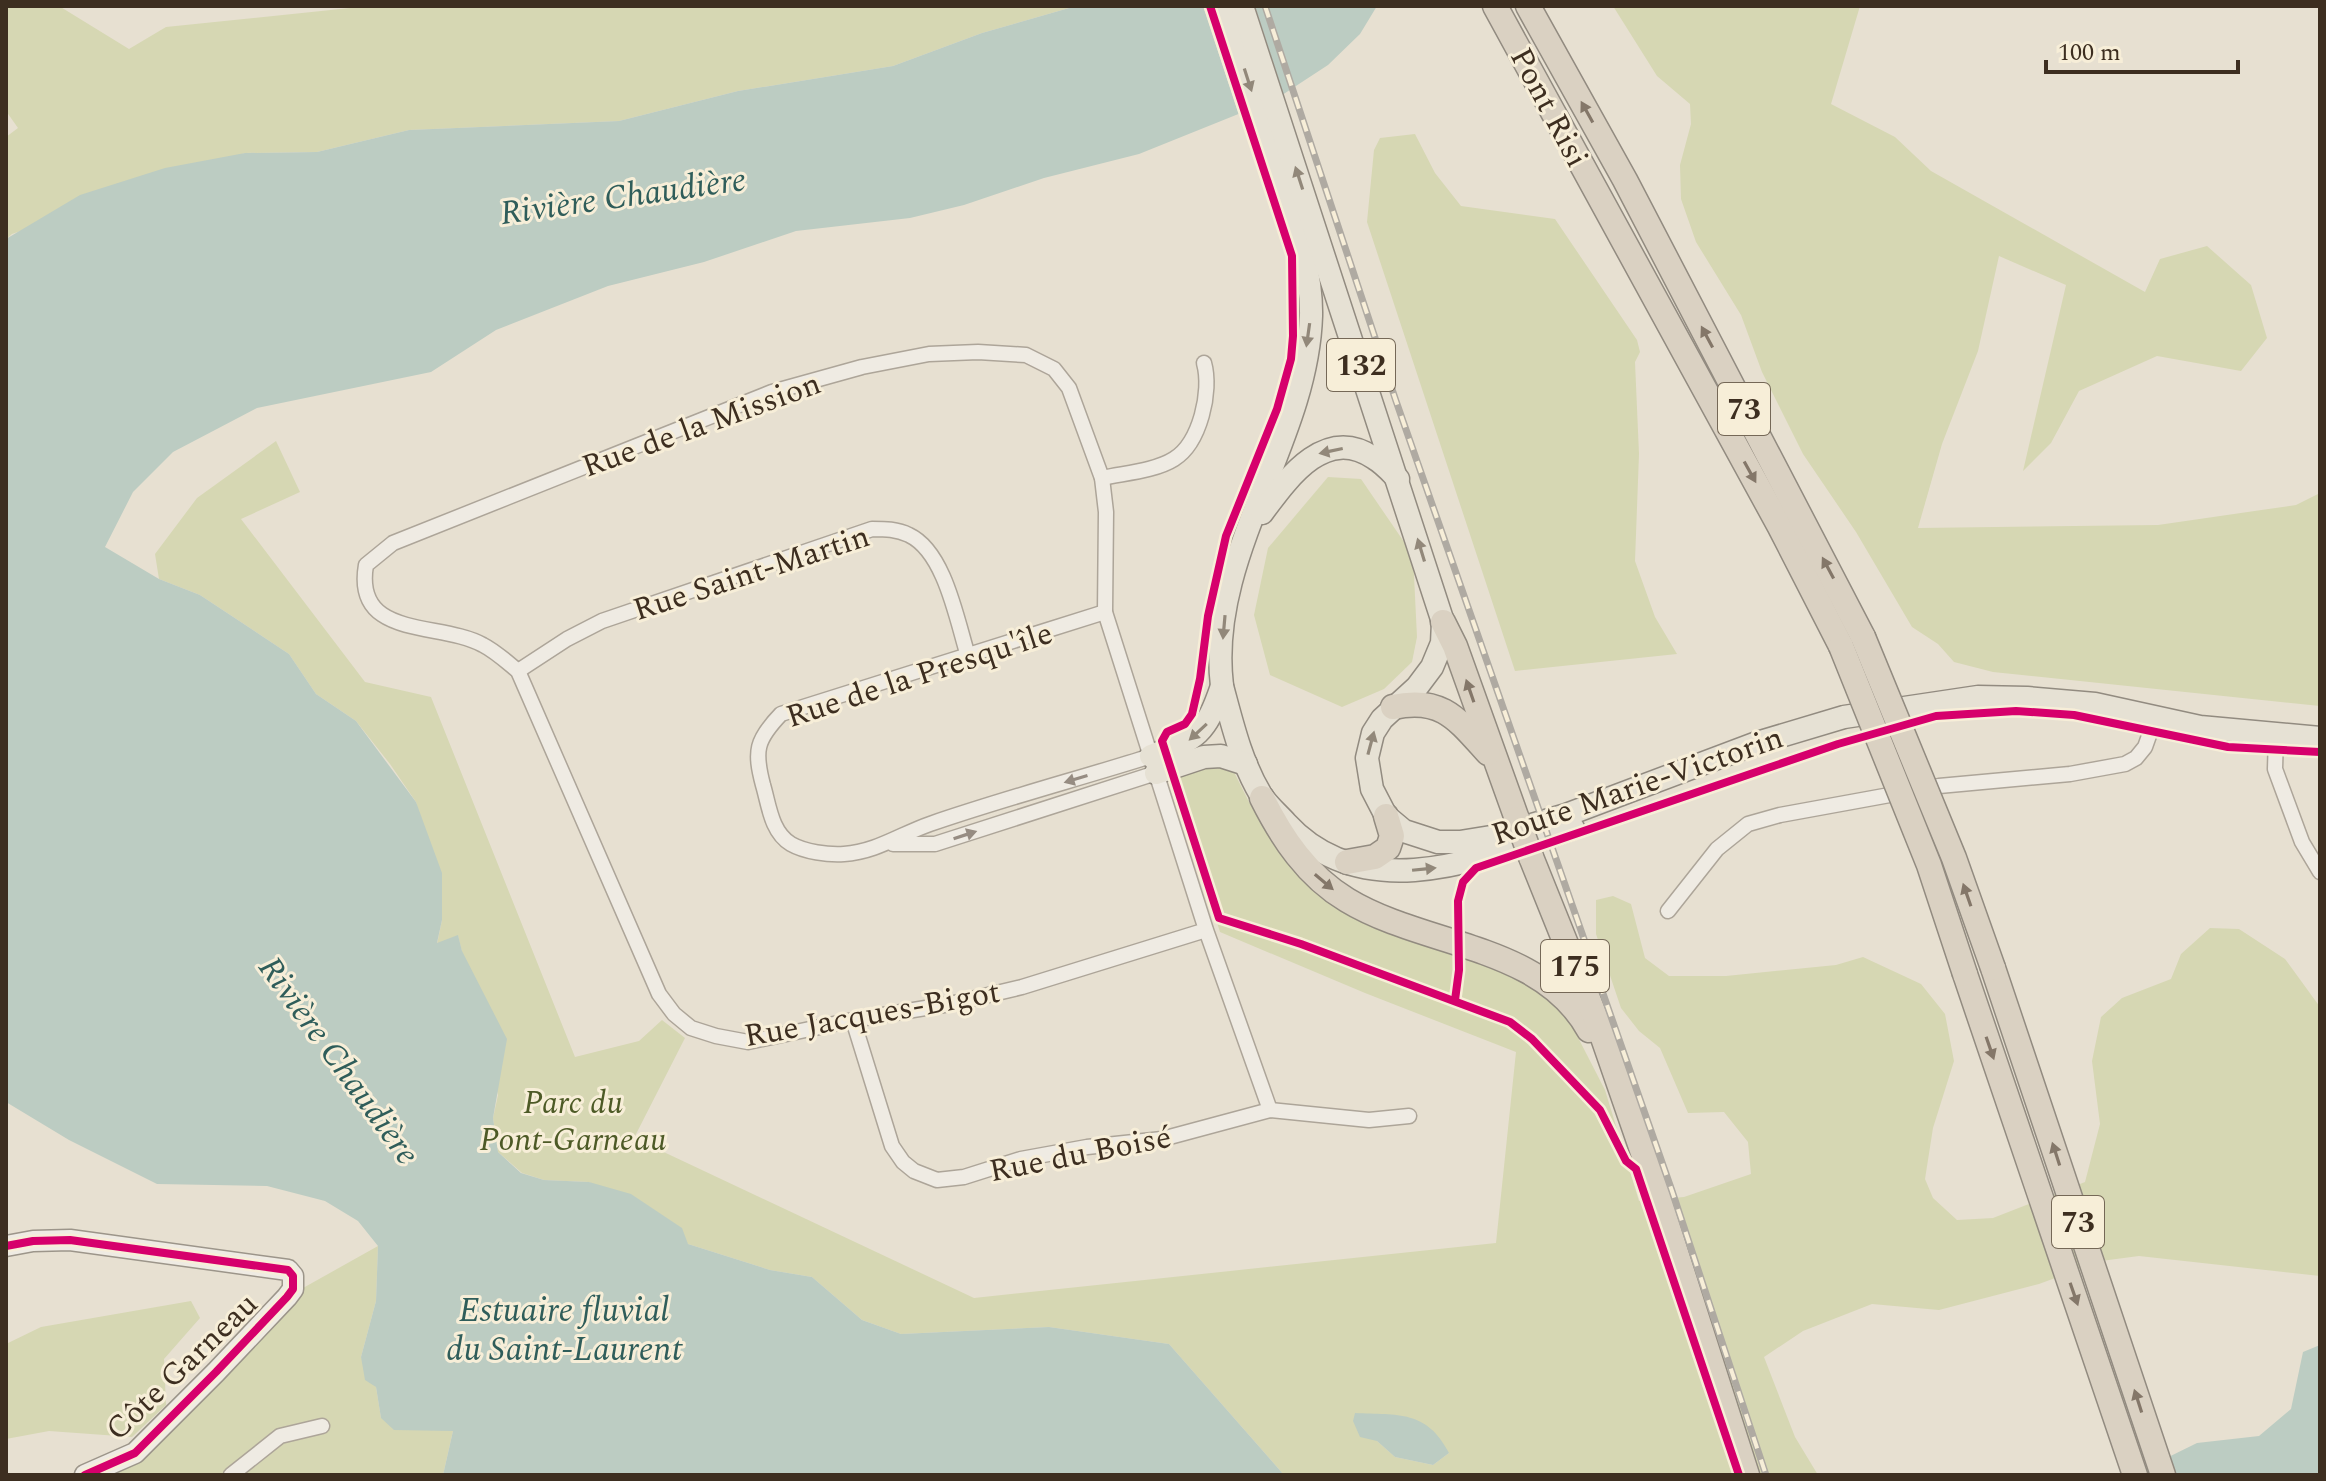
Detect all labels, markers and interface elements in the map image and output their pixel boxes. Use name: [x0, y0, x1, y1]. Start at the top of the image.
scale bar: [2046, 24, 2238, 74]
text: 100 m: [2058, 35, 2121, 71]
street label: Pont Risi: [1497, 39, 1601, 177]
one-way arrow: [1242, 69, 1254, 93]
one-way arrow: [1580, 101, 1594, 124]
water label: Rivière Chaudière: [497, 154, 750, 240]
one-way arrow: [1293, 166, 1305, 190]
one-way arrow: [1301, 323, 1314, 348]
one-way arrow: [1701, 326, 1714, 349]
road number: 132: [1327, 339, 1395, 391]
street label: Rue de la Mission: [575, 359, 828, 491]
road number: 73: [1718, 383, 1770, 435]
one-way arrow: [1318, 445, 1343, 458]
one-way arrow: [1744, 461, 1757, 484]
street label: Rue Saint-Martin: [627, 512, 876, 635]
one-way arrow: [1414, 538, 1427, 562]
one-way arrow: [1822, 556, 1835, 579]
street label: Rue de la Presqu'île: [780, 609, 1059, 742]
one-way arrow: [1217, 615, 1230, 640]
one-way arrow: [1464, 679, 1476, 703]
street label: Route Marie-Victorin: [1485, 713, 1790, 859]
one-way arrow: [1188, 723, 1208, 741]
one-way arrow: [1366, 730, 1378, 755]
one-way arrow: [1064, 774, 1088, 786]
one-way arrow: [953, 828, 977, 841]
one-way arrow: [1412, 862, 1437, 875]
one-way arrow: [1314, 873, 1334, 890]
one-way arrow: [1960, 883, 1973, 907]
road number: 175: [1541, 940, 1609, 992]
water label: Rivière Chaudière: [244, 946, 432, 1177]
street label: Rue Jacques-Bigot: [740, 968, 1004, 1061]
one-way arrow: [1985, 1036, 1997, 1060]
park label: Parc du Pont-Garneau: [480, 1079, 667, 1165]
street label: Rue du Boisé: [985, 1113, 1175, 1196]
one-way arrow: [2049, 1142, 2062, 1166]
road number: 73: [2052, 1196, 2104, 1248]
street label: Côte Garneau: [94, 1281, 270, 1453]
one-way arrow: [2068, 1283, 2080, 1307]
water label: Estuaire fluvial du Saint-Laurent: [446, 1285, 684, 1376]
one-way arrow: [2132, 1389, 2144, 1413]

